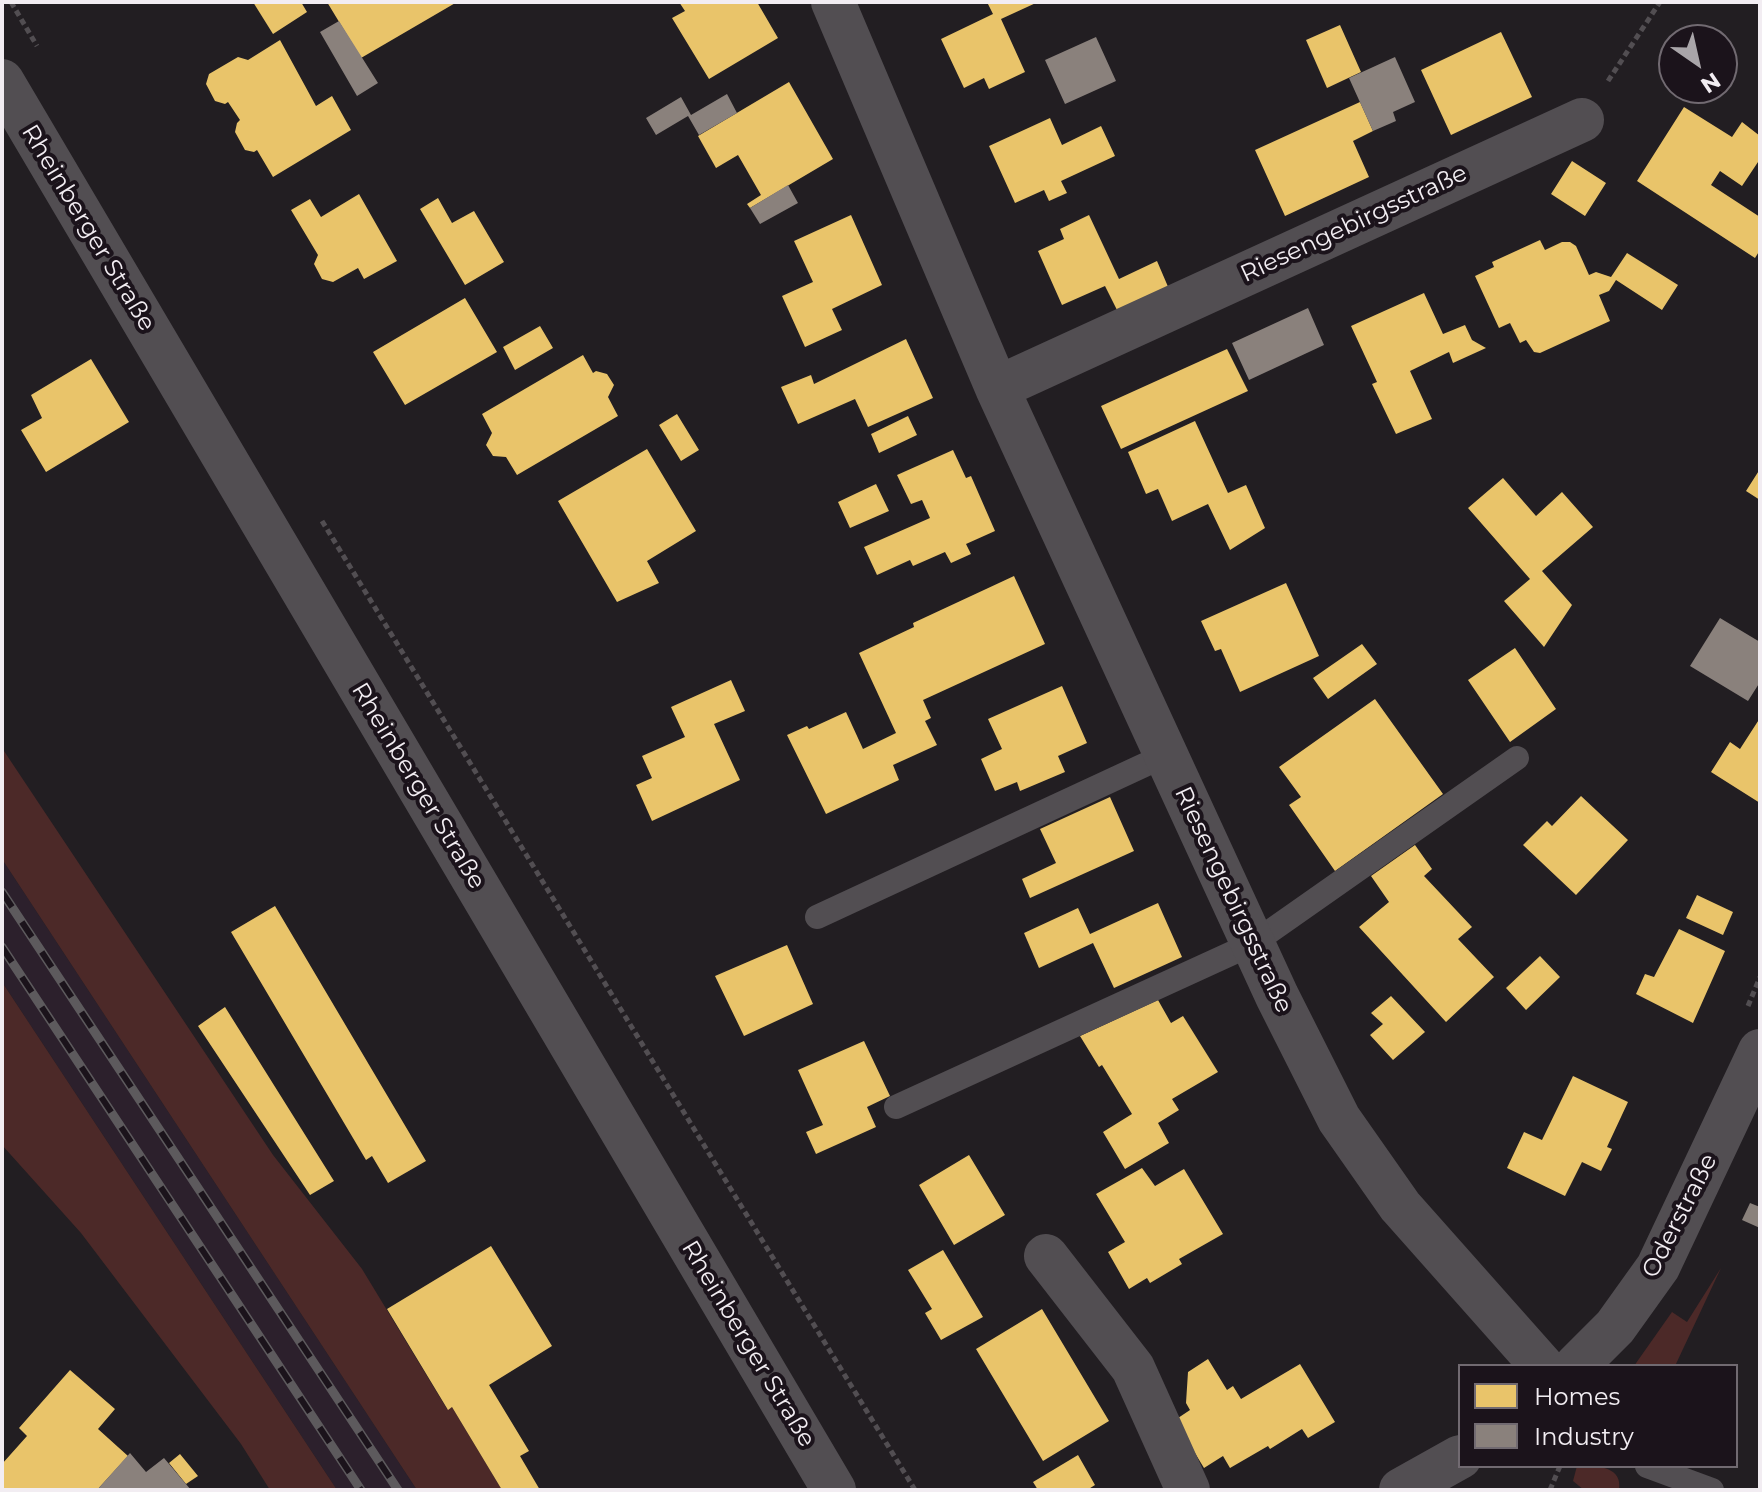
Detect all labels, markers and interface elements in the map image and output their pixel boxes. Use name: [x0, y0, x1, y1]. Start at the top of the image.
north arrow: [1658, 24, 1738, 104]
text: N: [1696, 66, 1726, 99]
street label: Rheinberger Straße: [15, 120, 161, 336]
street label: Riesengebirgsstraße: [1236, 159, 1472, 289]
street label: Rheinberger Straße: [345, 678, 491, 894]
street label: Riesengebirgsstraße: [1168, 782, 1298, 1018]
street label: Oderstraße: [1636, 1149, 1724, 1283]
street label: Rheinberger Straße: [675, 1236, 821, 1452]
legend: [1458, 1364, 1738, 1468]
text: Homes: [1534, 1382, 1620, 1411]
text: Industry: [1534, 1422, 1634, 1451]

